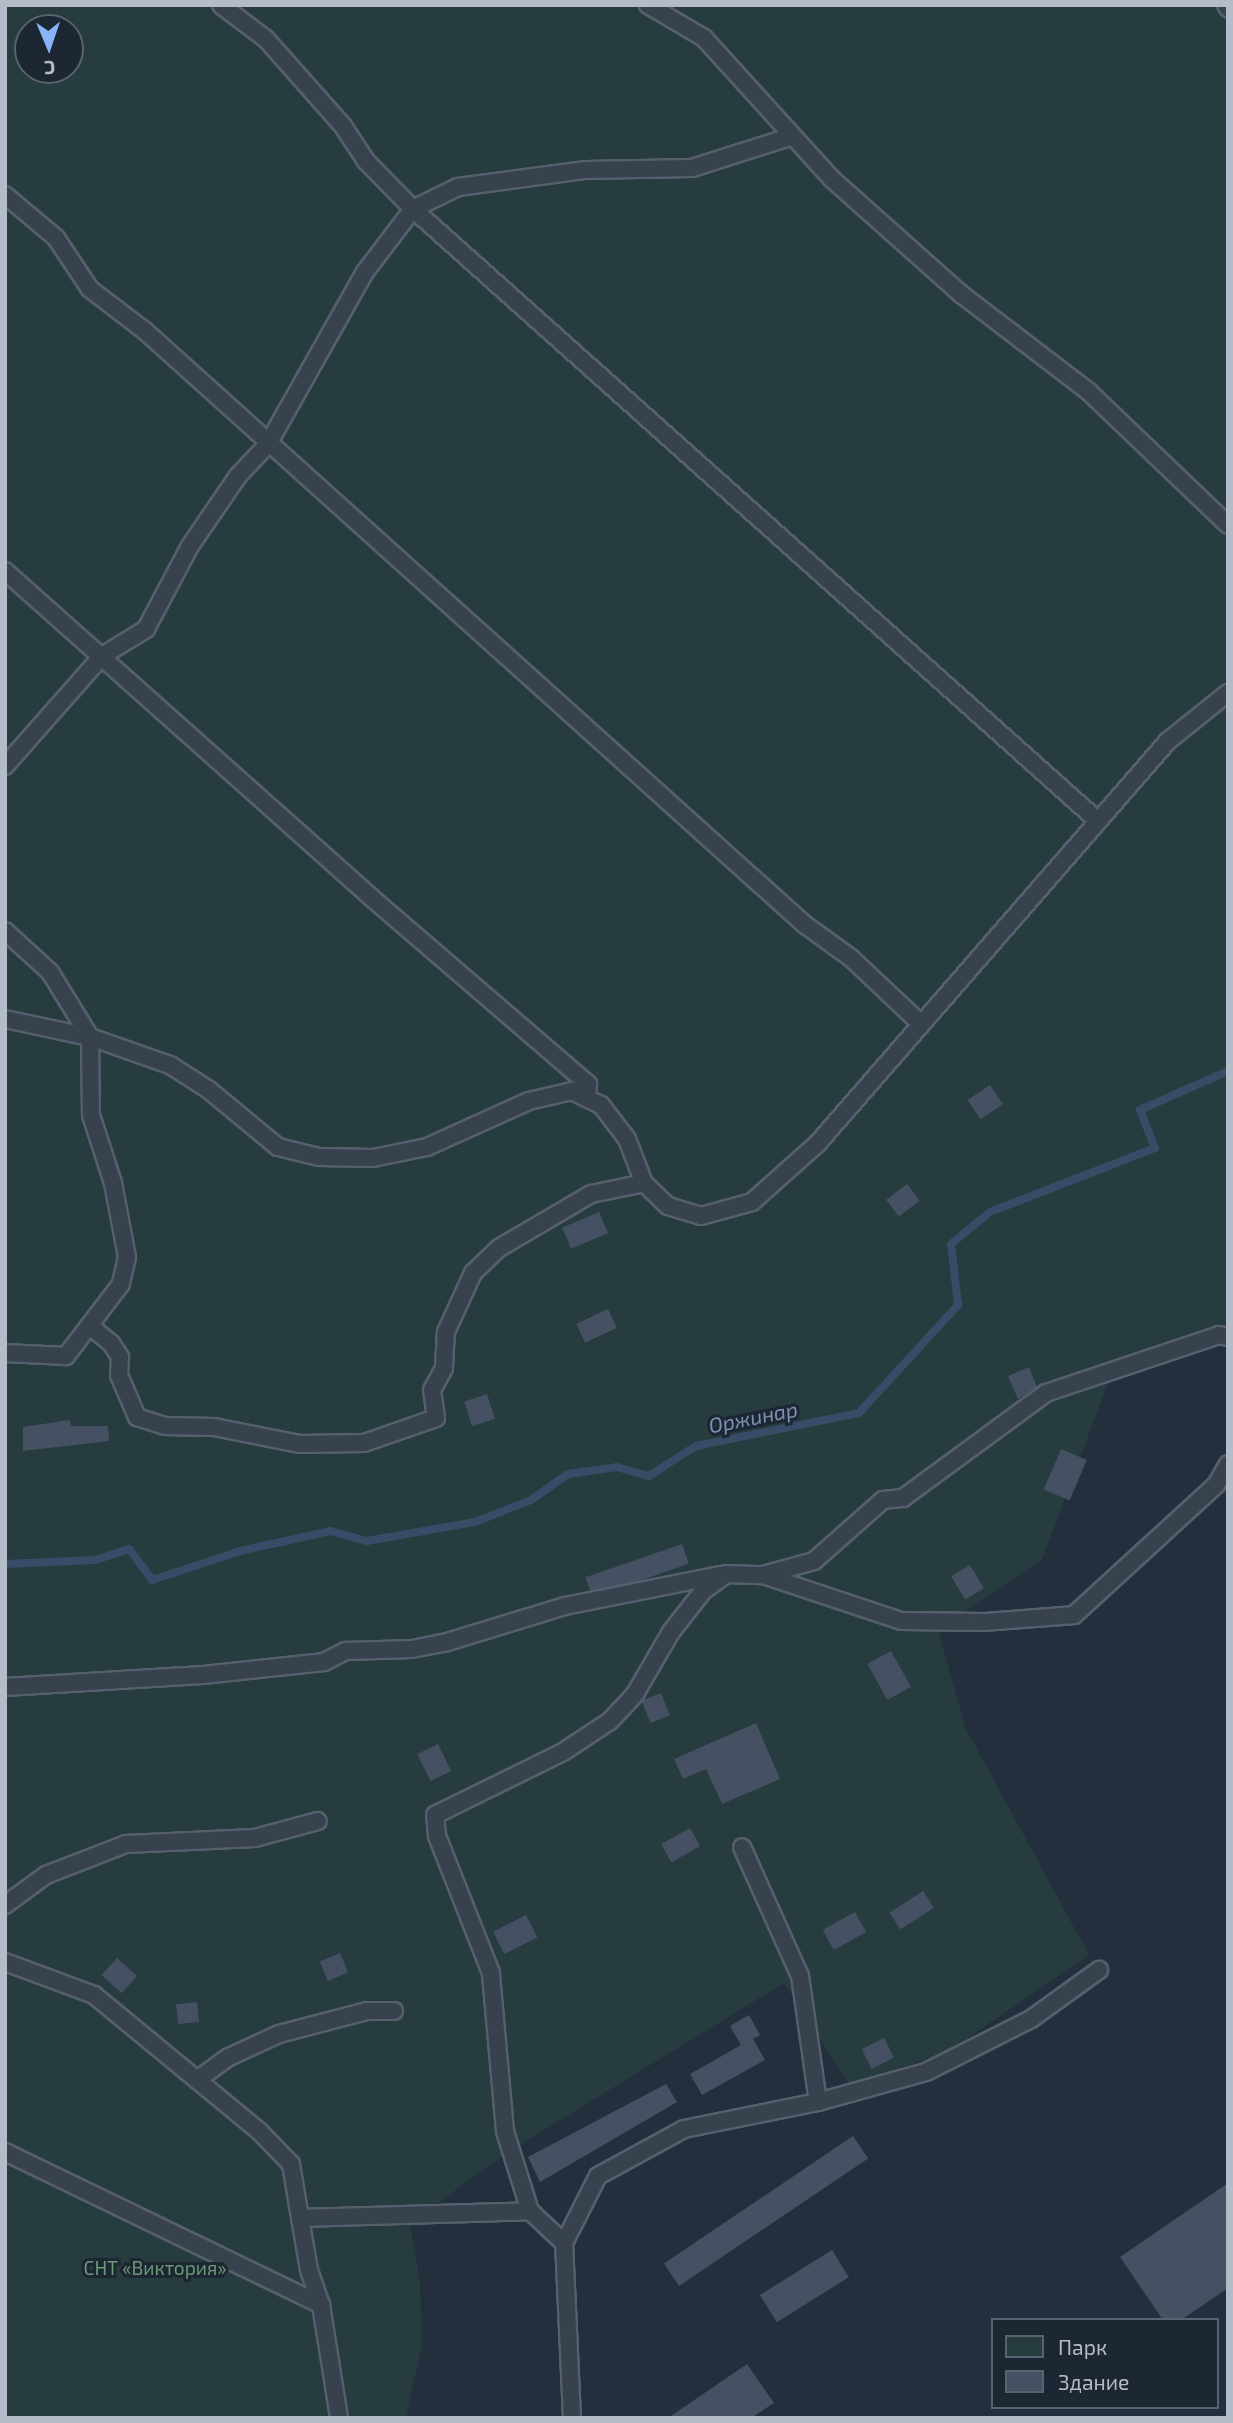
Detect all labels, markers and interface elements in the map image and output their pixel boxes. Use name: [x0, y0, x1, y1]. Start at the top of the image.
north arrow: [14, 14, 84, 84]
text: С: [44, 57, 56, 80]
water label: Оржинар: [706, 1396, 800, 1438]
park label: СНТ «Виктория»: [84, 2257, 226, 2279]
legend: [992, 2318, 1219, 2409]
text: Парк: [1058, 2334, 1107, 2359]
text: Здание: [1058, 2369, 1129, 2394]

